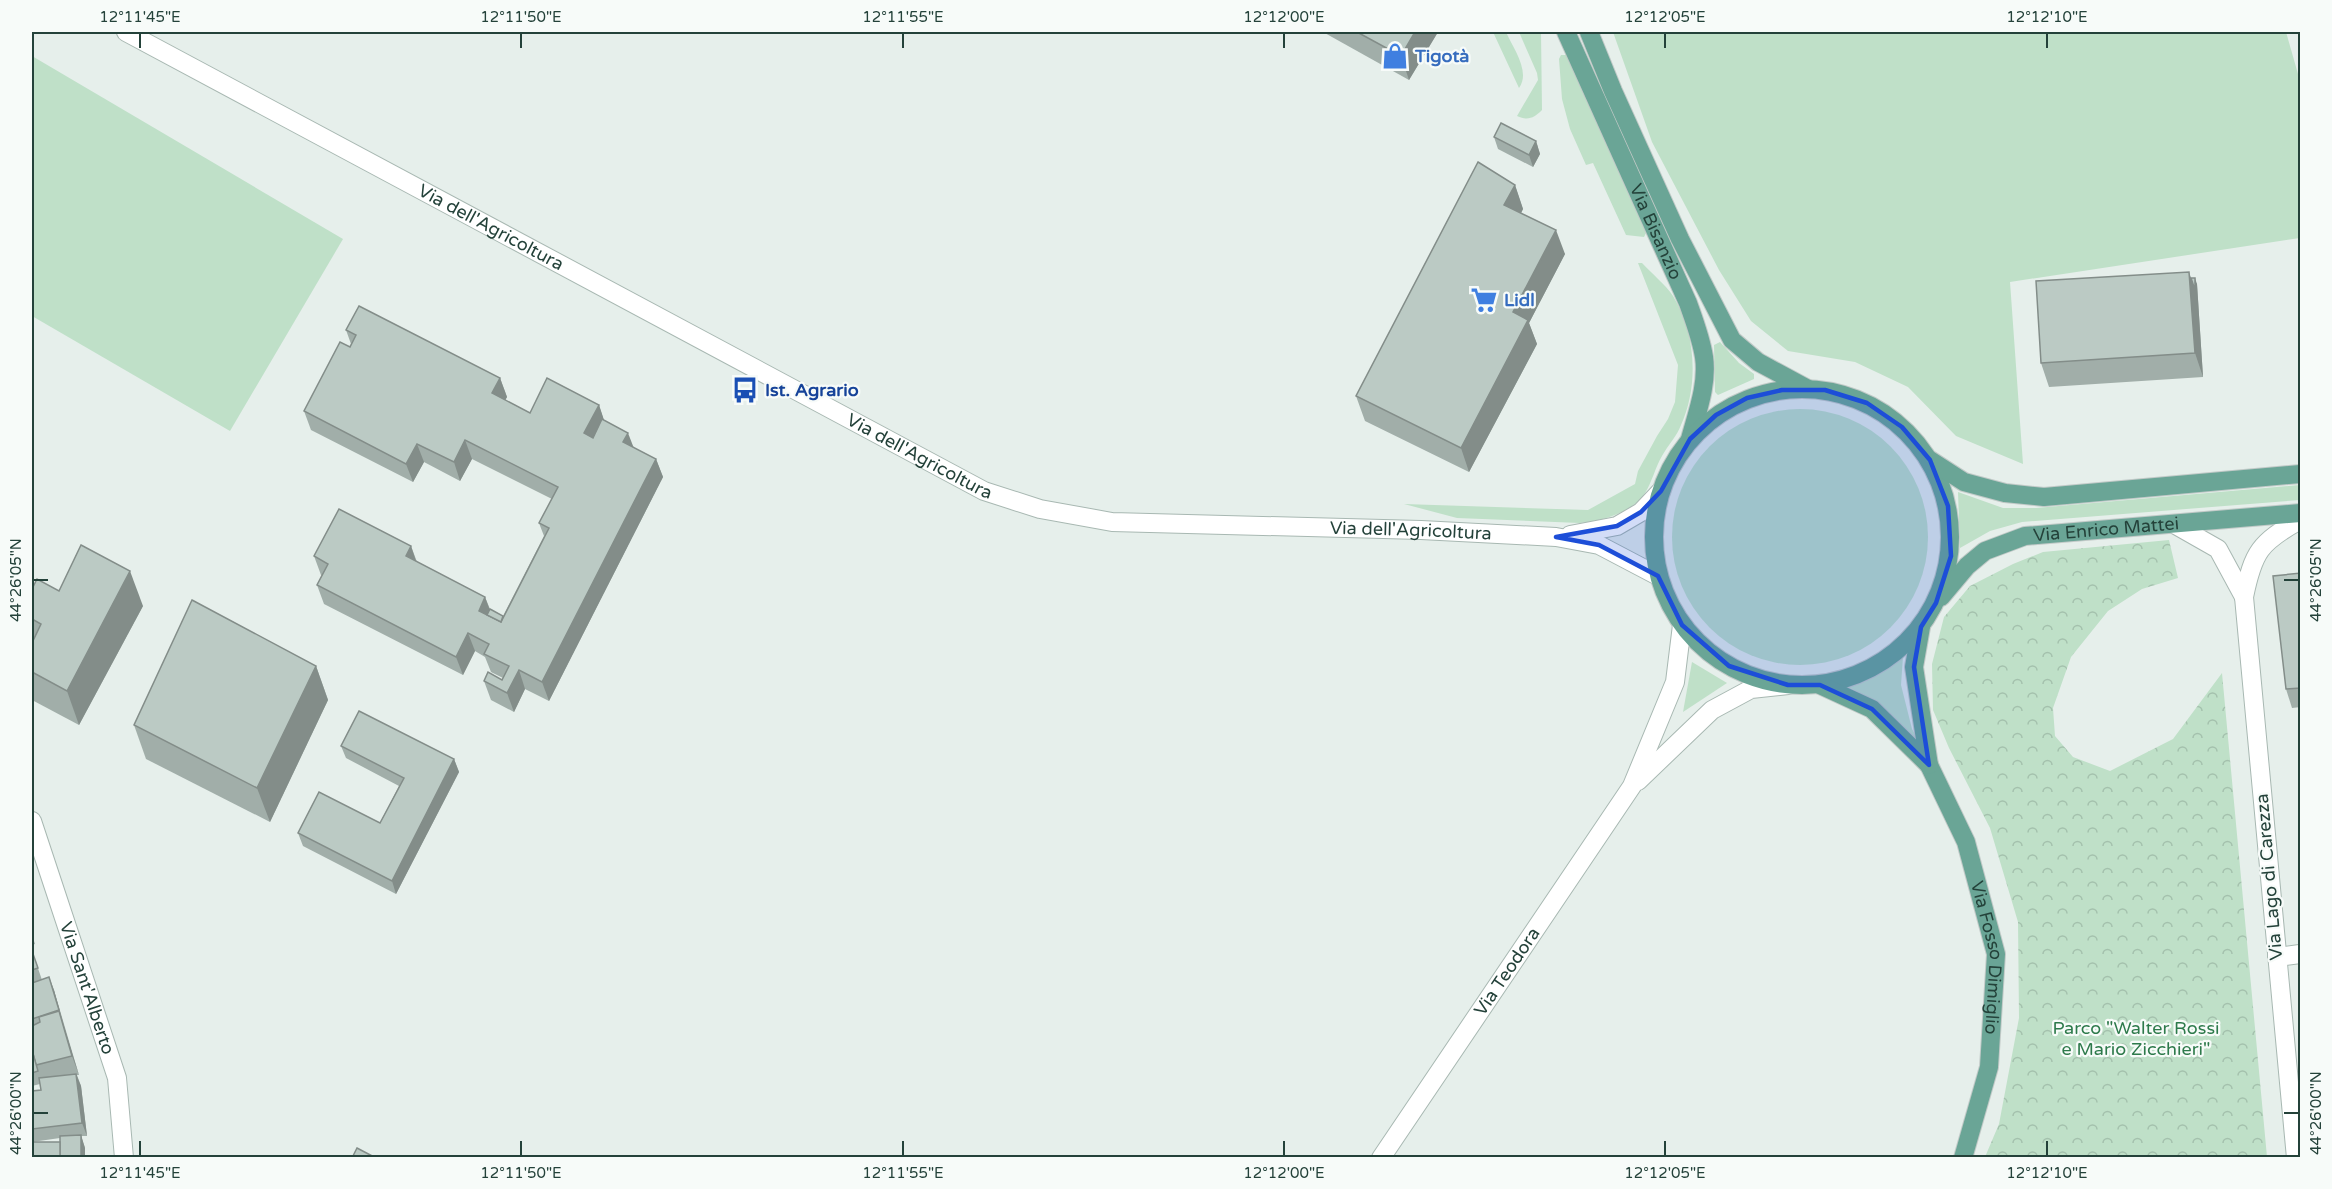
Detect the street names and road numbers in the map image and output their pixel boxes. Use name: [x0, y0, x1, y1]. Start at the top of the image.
street label: Via dell'Agricoltura: [414, 179, 568, 275]
street label: Via Bisanzio: [1625, 180, 1687, 283]
street label: Via dell'Agricoltura: [843, 409, 995, 504]
street label: Via Enrico Mattei: [2032, 512, 2180, 546]
street label: Via dell'Agricoltura: [1330, 517, 1492, 545]
street label: Via Lago di Carezza: [2251, 793, 2287, 961]
street label: Via Fosso Dimiglio: [1966, 879, 2007, 1035]
street label: Via Sant'Alberto: [55, 919, 119, 1057]
street label: Via Teodora: [1469, 923, 1544, 1020]

